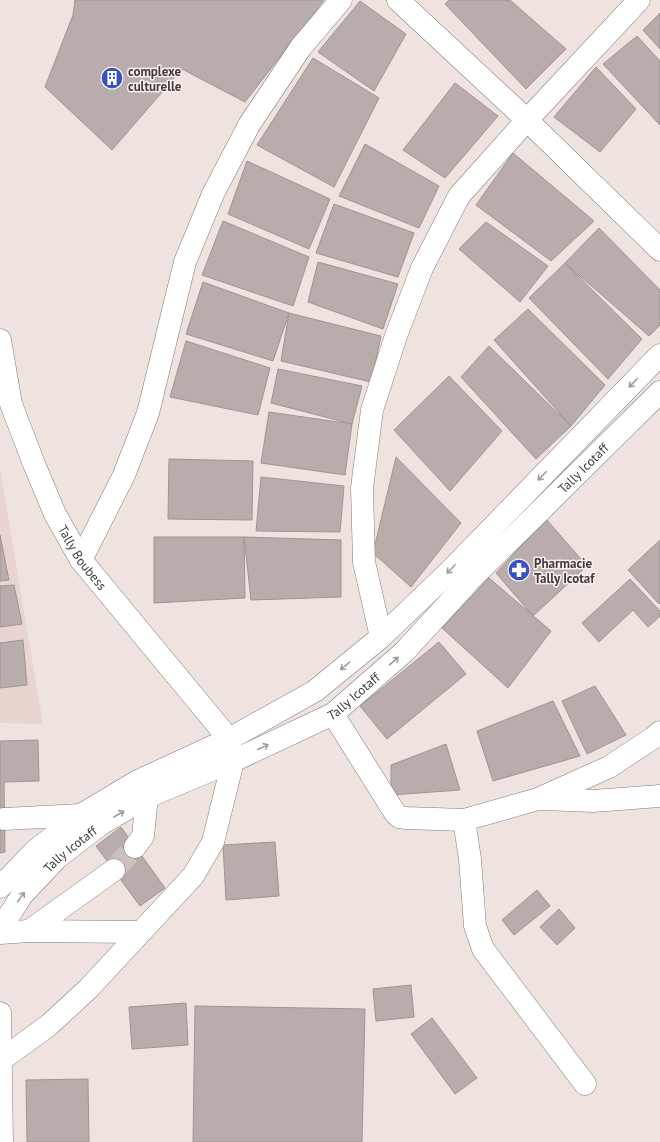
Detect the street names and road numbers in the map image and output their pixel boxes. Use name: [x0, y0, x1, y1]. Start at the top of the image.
street label: Tally Icotaff: [554, 439, 613, 497]
street label: Tally Boubess: [54, 522, 111, 593]
street label: Tally Icotaff: [325, 668, 384, 724]
street label: Tally Icotaff: [39, 821, 101, 876]

